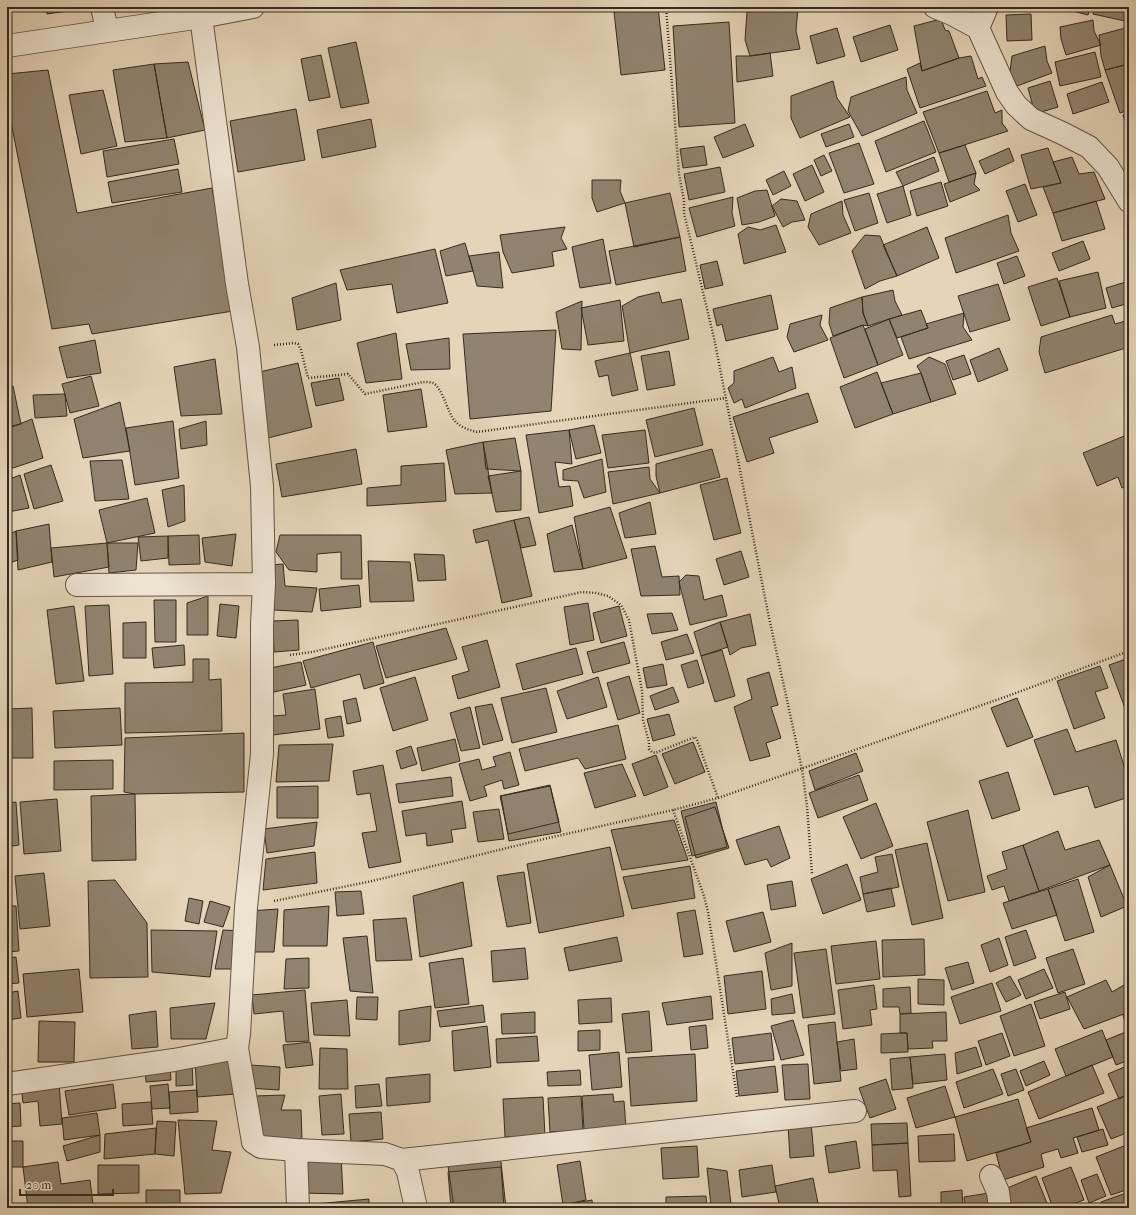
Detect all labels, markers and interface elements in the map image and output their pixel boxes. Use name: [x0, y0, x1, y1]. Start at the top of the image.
scale bar: [20, 1171, 113, 1197]
text: 20 m: [26, 1178, 51, 1192]

